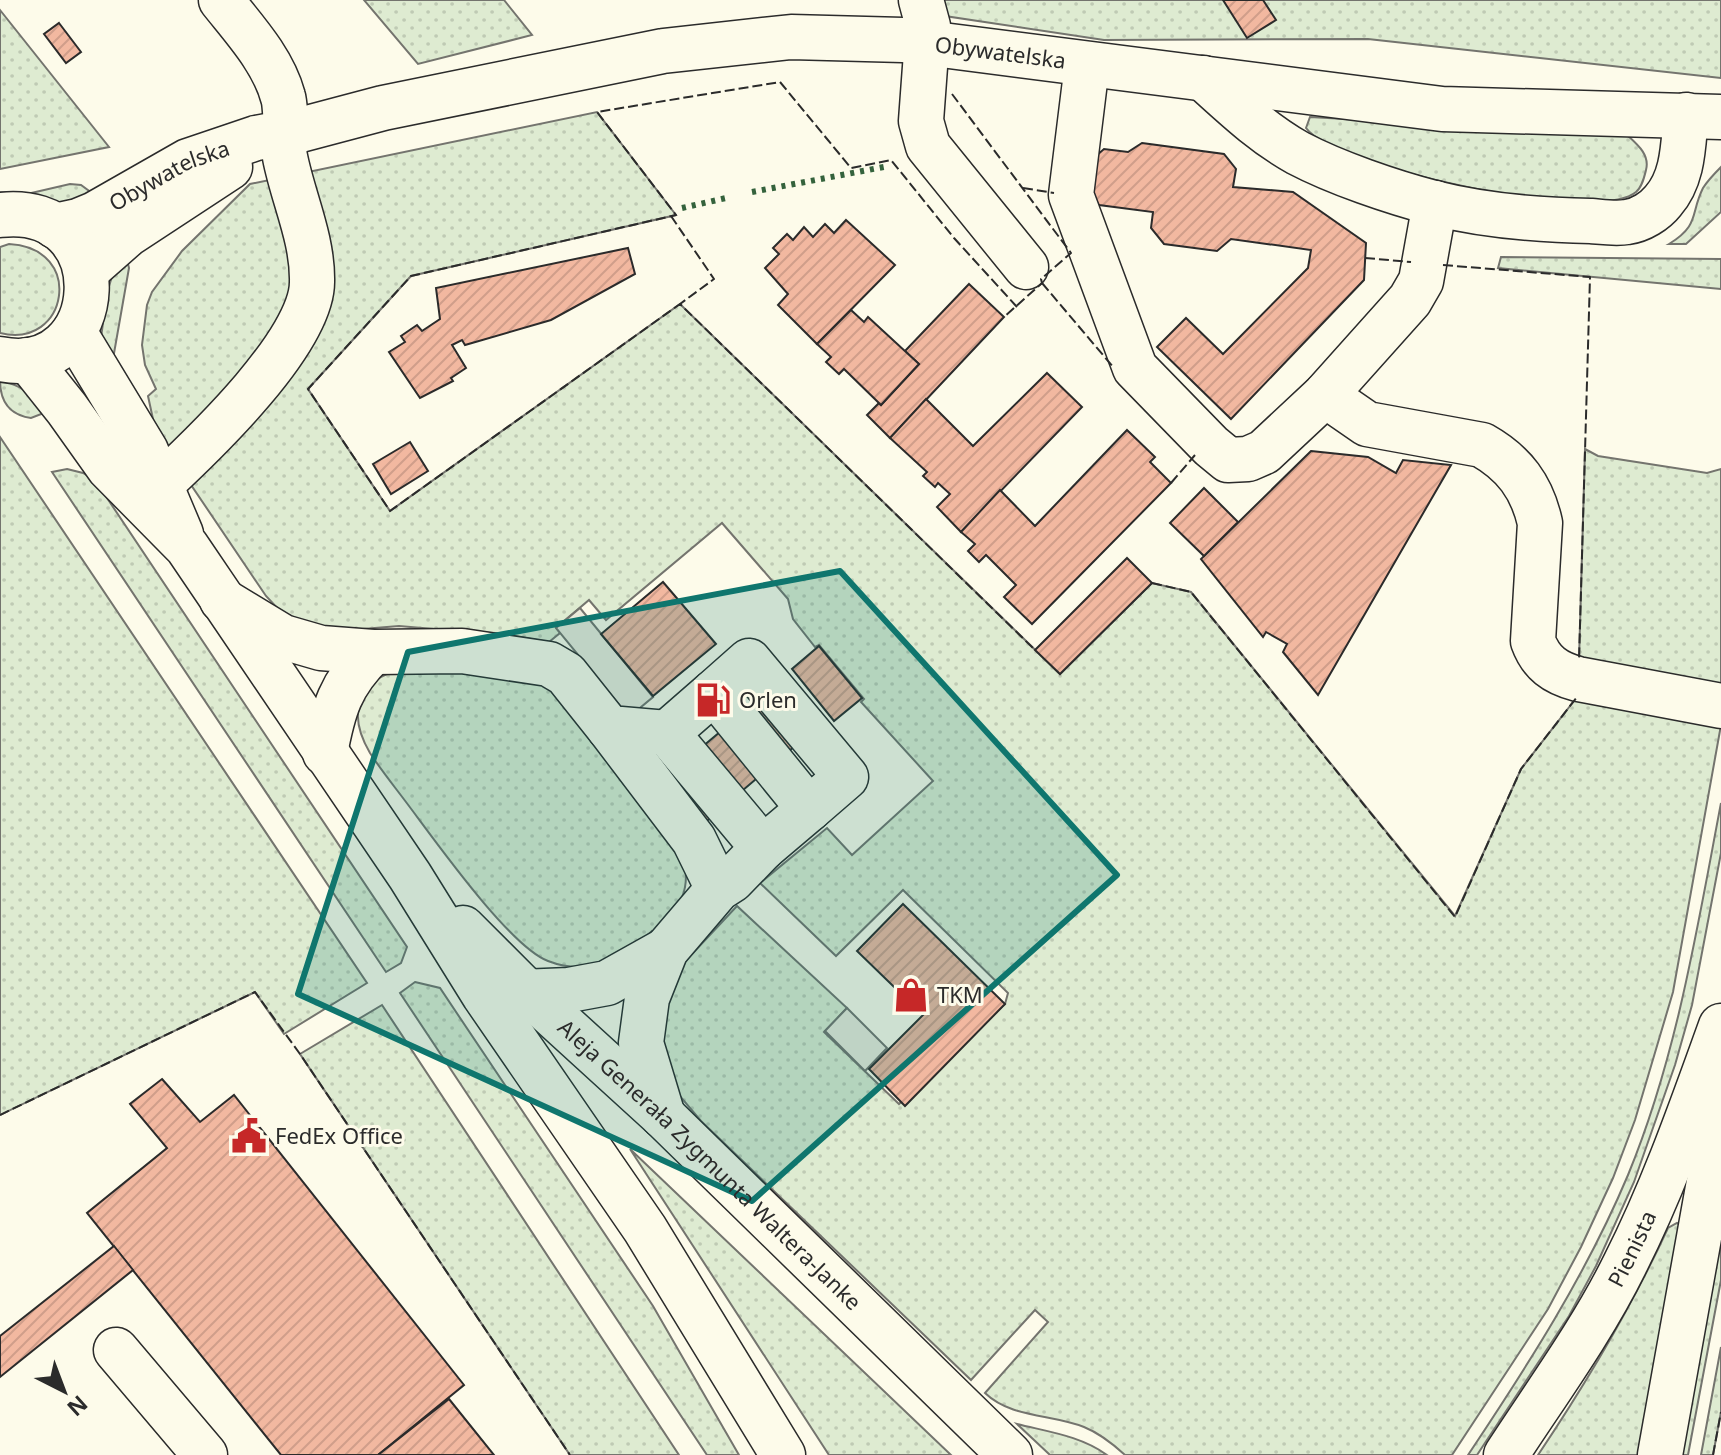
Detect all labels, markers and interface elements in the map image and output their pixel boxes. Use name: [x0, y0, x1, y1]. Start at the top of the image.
street label: Obywatelska: [933, 28, 1068, 75]
street label: Obywatelska: [103, 132, 233, 217]
fuel station icon: Orlen: [694, 681, 732, 719]
place label: Orlen: [739, 684, 797, 714]
shop icon: TKM: [892, 976, 930, 1014]
place label: TKM: [937, 979, 983, 1009]
street label: Aleja Generała Zygmunta Waltera-Janke: [552, 1012, 869, 1316]
public building icon: FedEx Office: [230, 1117, 268, 1155]
place label: FedEx Office: [275, 1120, 403, 1150]
street label: Pienista: [1600, 1205, 1662, 1292]
north arrow: [24, 1351, 104, 1431]
text: N: [61, 1389, 95, 1424]

